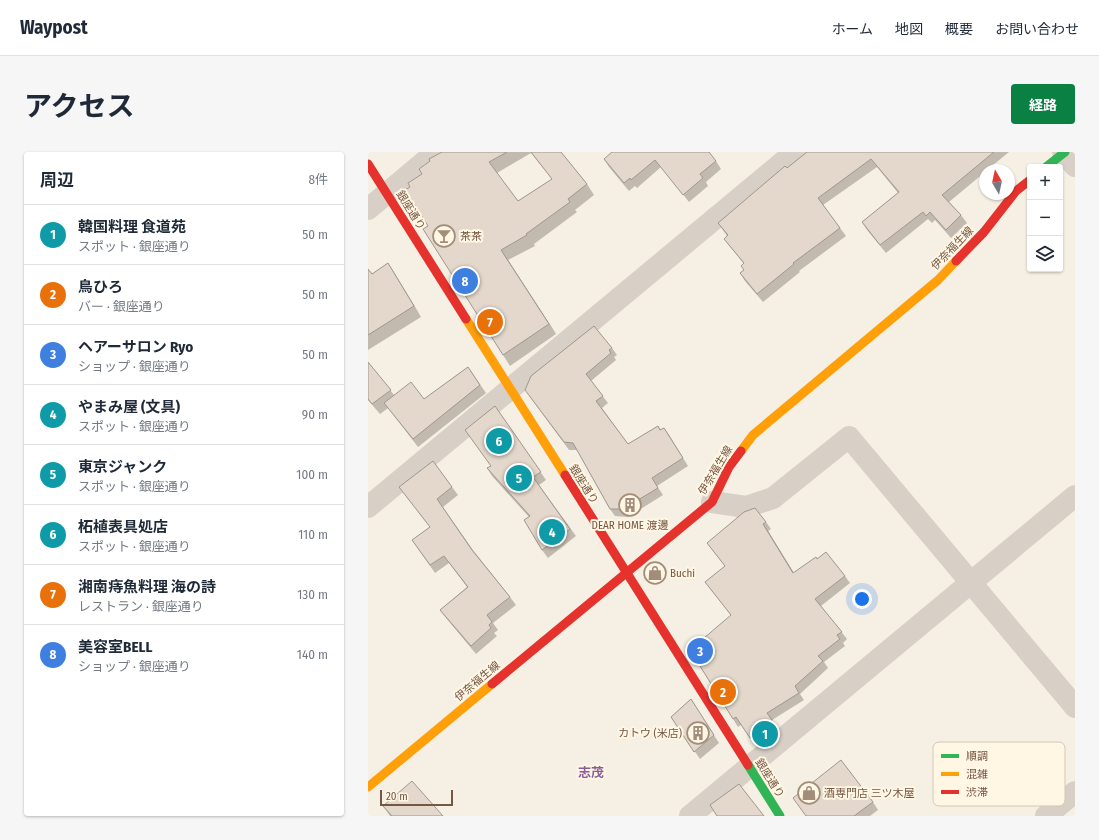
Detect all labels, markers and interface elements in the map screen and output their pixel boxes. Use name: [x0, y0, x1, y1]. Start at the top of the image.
text: Waypost: [20, 16, 88, 39]
text: ホーム: [831, 21, 873, 38]
text: 地図: [895, 21, 923, 38]
text: 概要: [945, 21, 973, 38]
text: お問い合わせ: [995, 21, 1079, 38]
button: 経路: [1011, 84, 1075, 124]
text: アクセス: [24, 90, 135, 123]
north arrow: [979, 164, 1015, 200]
map controls: [1027, 164, 1063, 272]
button: +: [1027, 164, 1063, 200]
text: 周辺: [40, 170, 74, 191]
text: 8件: [308, 172, 328, 187]
street label: 銀座通り: [393, 188, 428, 232]
button: −: [1027, 200, 1063, 236]
text: 韓国料理 食道苑: [78, 218, 186, 236]
bar icon: 茶茶: [431, 223, 457, 249]
street label: 伊奈福生線: [929, 224, 976, 273]
text: 1: [50, 227, 56, 242]
text: 50 m: [302, 227, 328, 242]
place label: 茶茶: [460, 230, 482, 243]
button: layers: [1027, 236, 1063, 272]
text: スポット · 銀座通り: [78, 239, 191, 254]
pin: 8: [452, 266, 478, 296]
text: 鳥ひろ: [78, 278, 123, 296]
text: 2: [50, 287, 56, 302]
text: 50 m: [302, 287, 328, 302]
text: バー · 銀座通り: [78, 299, 165, 314]
pin: 7: [477, 307, 503, 337]
text: ヘアーサロン Ryo: [78, 338, 193, 356]
text: 3: [50, 347, 56, 362]
text: 50 m: [302, 347, 328, 362]
text: ショップ · 銀座通り: [78, 359, 191, 374]
text: やまみ屋 (文具): [78, 398, 180, 416]
text: 4: [50, 407, 56, 422]
text: 90 m: [302, 407, 328, 422]
text: スポット · 銀座通り: [78, 419, 191, 434]
pin: 6: [486, 426, 512, 456]
street label: 伊奈福生線: [696, 443, 735, 497]
text: 東京ジャンク: [78, 458, 167, 476]
street label: 銀座通り: [566, 462, 601, 506]
pin: 5: [506, 463, 532, 493]
text: 5: [50, 467, 56, 482]
text: 100 m: [296, 467, 328, 482]
text: スポット · 銀座通り: [78, 479, 191, 494]
building icon: DEAR HOME 渡邊: [617, 492, 643, 518]
pin: 4: [539, 517, 565, 547]
text: 柘植表具処店: [78, 518, 168, 536]
place label: DEAR HOME 渡邊: [592, 519, 668, 532]
text: 6: [50, 527, 56, 542]
text: 110 m: [298, 527, 328, 542]
text: スポット · 銀座通り: [78, 539, 191, 554]
shop icon: Buchi: [642, 560, 668, 586]
place label: Buchi: [670, 567, 695, 580]
text: 湘南痔魚料理 海の詩: [78, 578, 216, 596]
text: 7: [50, 587, 56, 602]
text: 130 m: [297, 587, 328, 602]
your location: [852, 589, 872, 609]
text: レストラン · 銀座通り: [78, 599, 204, 614]
pin: 3: [687, 636, 713, 666]
text: 美容室BELL: [78, 638, 152, 656]
text: 8: [50, 647, 56, 662]
text: 140 m: [297, 647, 328, 662]
text: ショップ · 銀座通り: [78, 659, 191, 674]
street label: 伊奈福生線: [452, 659, 503, 704]
pin: 2: [710, 677, 736, 707]
pin: 1: [752, 719, 778, 749]
building icon: カトウ (米店): [685, 720, 711, 746]
place label: カトウ (米店): [618, 727, 682, 740]
legend: [933, 742, 1065, 806]
text: 順調: [966, 750, 988, 763]
street label: 銀座通り: [752, 756, 787, 800]
district label: 志茂: [578, 765, 604, 780]
text: 混雑: [966, 768, 988, 781]
shop icon: 酒専門店 三ツ木屋: [796, 780, 822, 806]
text: 渋滞: [966, 786, 988, 799]
place label: 酒専門店 三ツ木屋: [824, 787, 915, 800]
scale bar: [380, 788, 453, 807]
text: 20 m: [386, 790, 408, 803]

